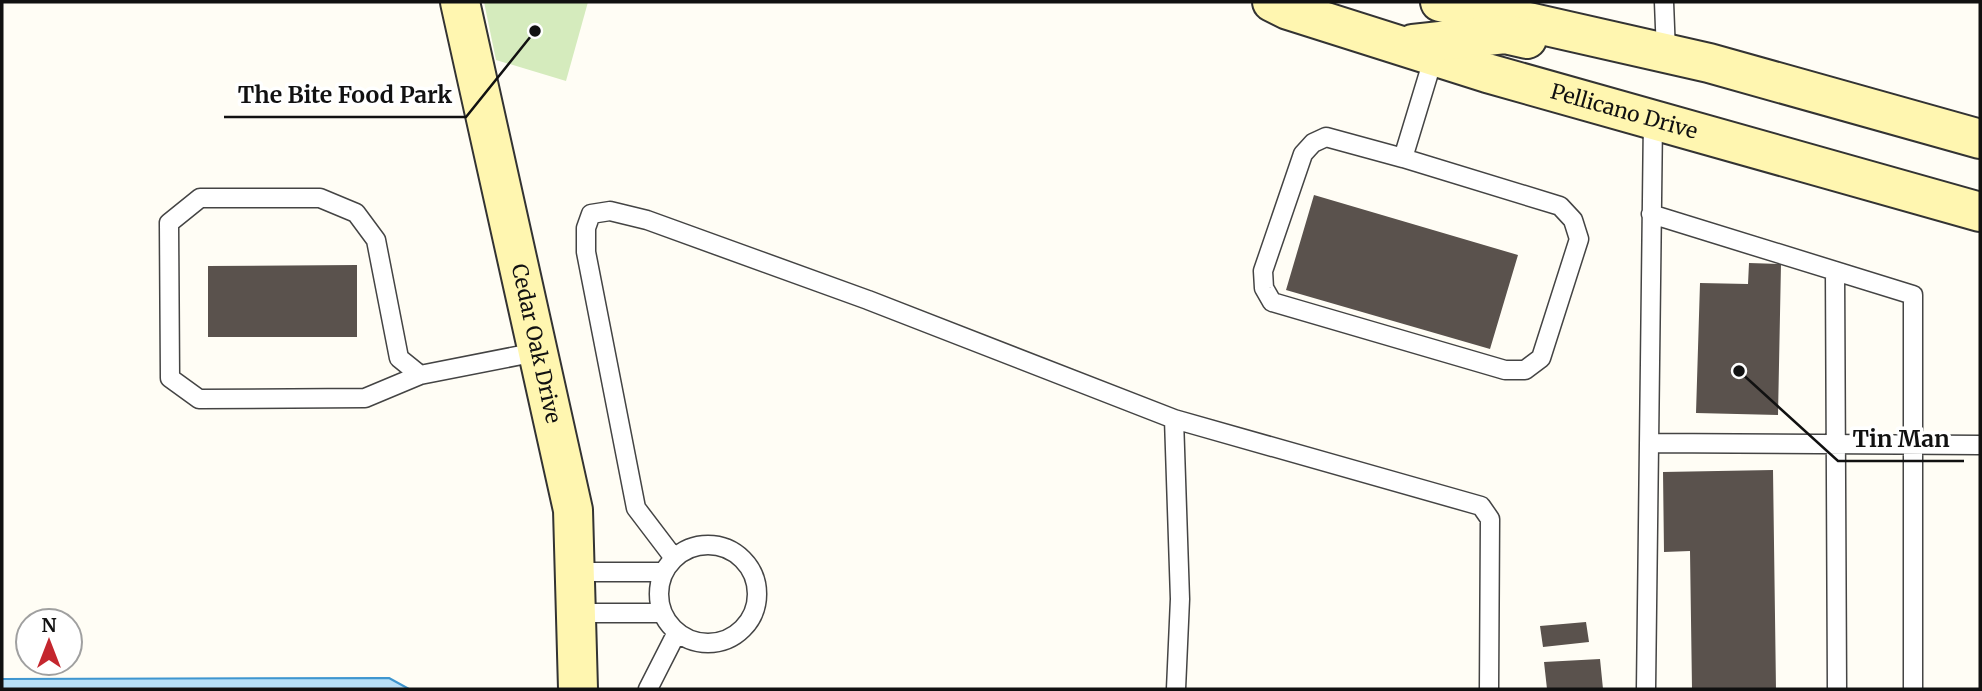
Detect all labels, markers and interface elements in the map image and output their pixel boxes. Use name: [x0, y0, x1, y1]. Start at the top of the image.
callout: The Bite Food Park: [224, 73, 466, 117]
street label: Pellicano Drive: [1548, 78, 1701, 145]
text: The Bite Food Park: [238, 80, 452, 109]
street label: Cedar Oak Drive: [506, 261, 567, 426]
callout: Tin Man: [1838, 417, 1964, 461]
text: Tin Man: [1852, 424, 1950, 453]
north arrow: [14, 607, 84, 677]
text: N: [41, 613, 57, 637]

